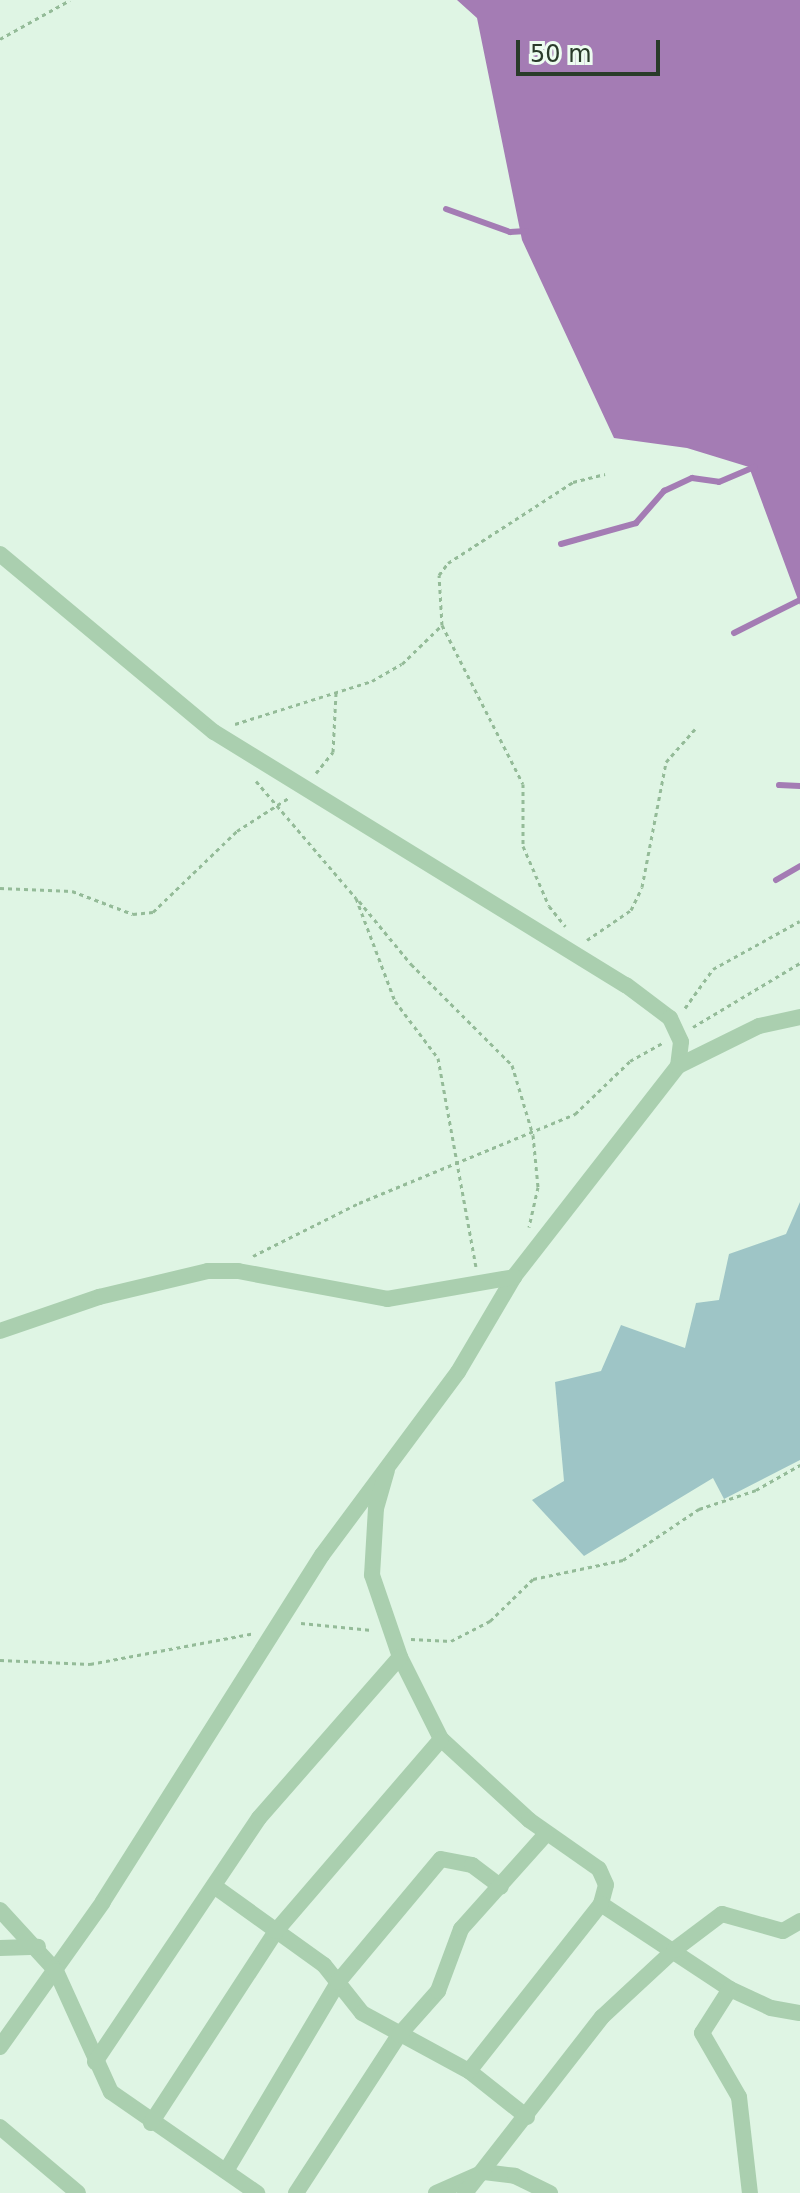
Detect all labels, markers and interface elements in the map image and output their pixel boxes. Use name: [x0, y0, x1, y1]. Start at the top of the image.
scale bar: [520, 24, 664, 74]
text: 50 m: [530, 40, 592, 68]

